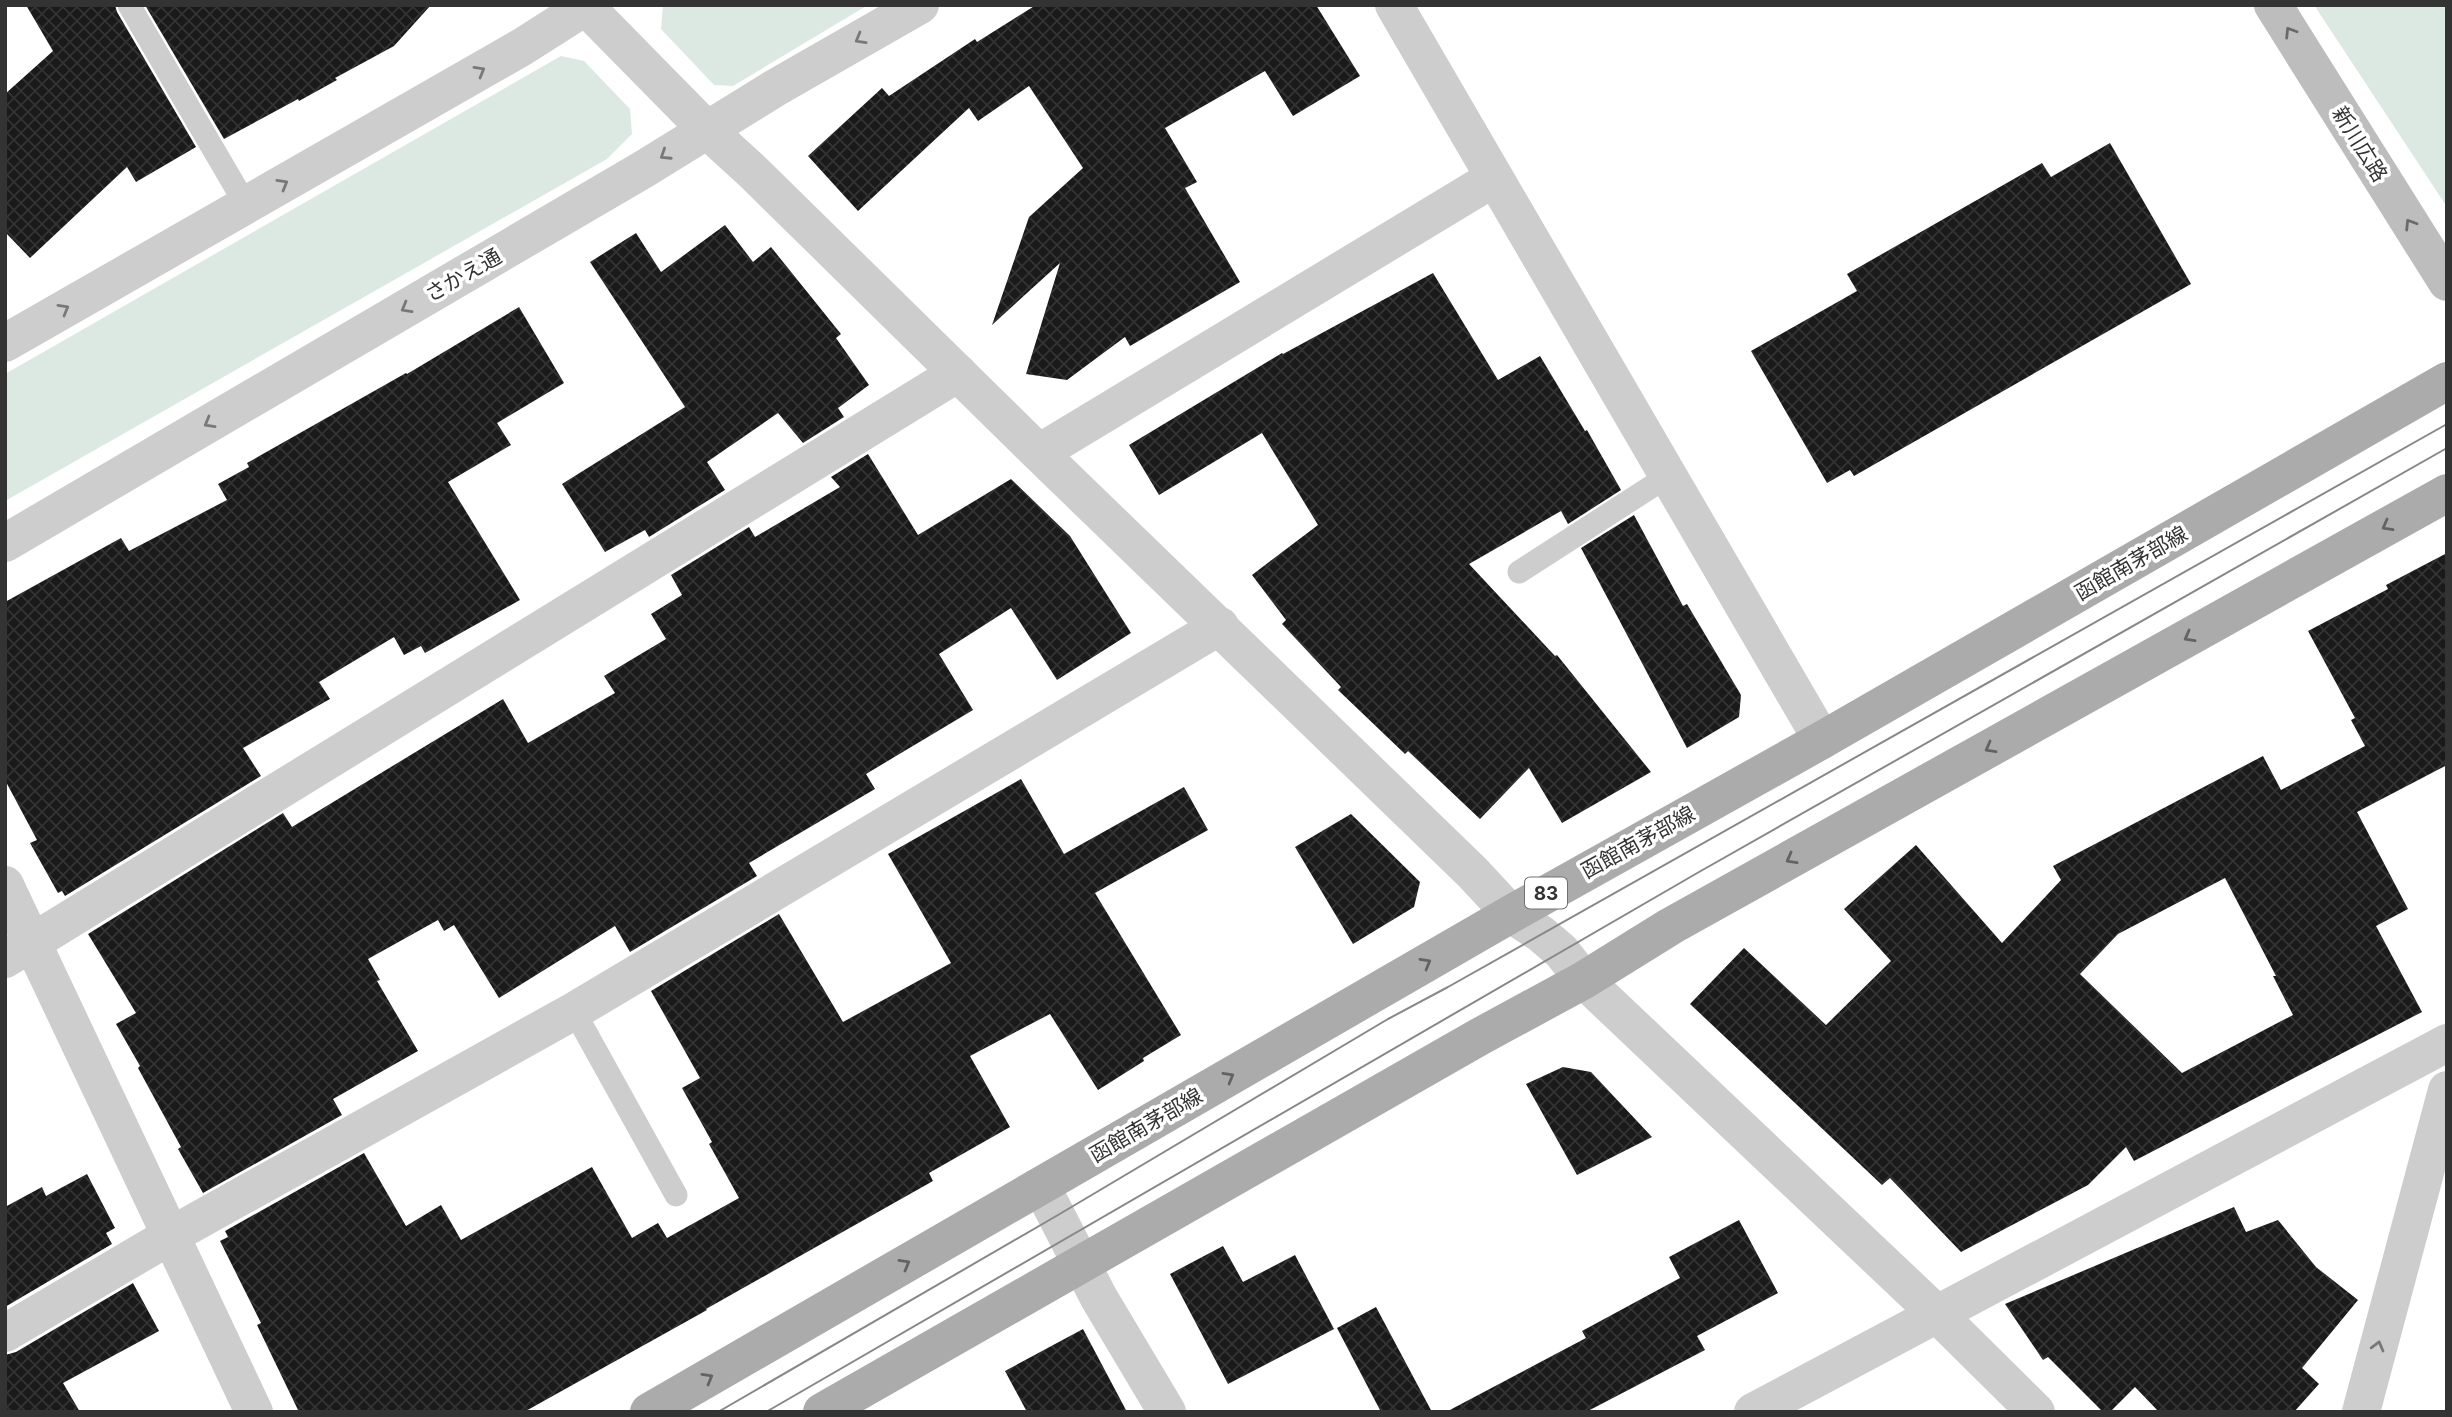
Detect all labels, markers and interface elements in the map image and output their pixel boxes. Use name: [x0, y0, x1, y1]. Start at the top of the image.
one-way arrow: [2285, 26, 2298, 39]
one-way arrow: [855, 31, 868, 44]
one-way arrow: [473, 66, 486, 79]
street label: 新川広路: [2327, 102, 2393, 186]
one-way arrow: [660, 147, 673, 160]
one-way arrow: [276, 179, 288, 192]
one-way arrow: [2406, 219, 2419, 232]
street label: さかえ通: [420, 243, 506, 307]
one-way arrow: [400, 300, 413, 313]
one-way arrow: [57, 304, 70, 317]
one-way arrow: [204, 415, 217, 428]
one-way arrow: [2382, 518, 2395, 531]
street label: 函館南茅部線: [2070, 521, 2192, 605]
one-way arrow: [2183, 629, 2196, 642]
one-way arrow: [1985, 740, 1997, 753]
street label: 函館南茅部線: [1577, 801, 1699, 883]
one-way arrow: [1786, 851, 1799, 864]
road number: 83: [1525, 878, 1567, 908]
one-way arrow: [1419, 958, 1432, 971]
one-way arrow: [1222, 1072, 1235, 1085]
street label: 函館南茅部線: [1085, 1083, 1207, 1167]
one-way arrow: [898, 1259, 911, 1272]
one-way arrow: [2370, 1340, 2384, 1352]
one-way arrow: [701, 1373, 713, 1386]

